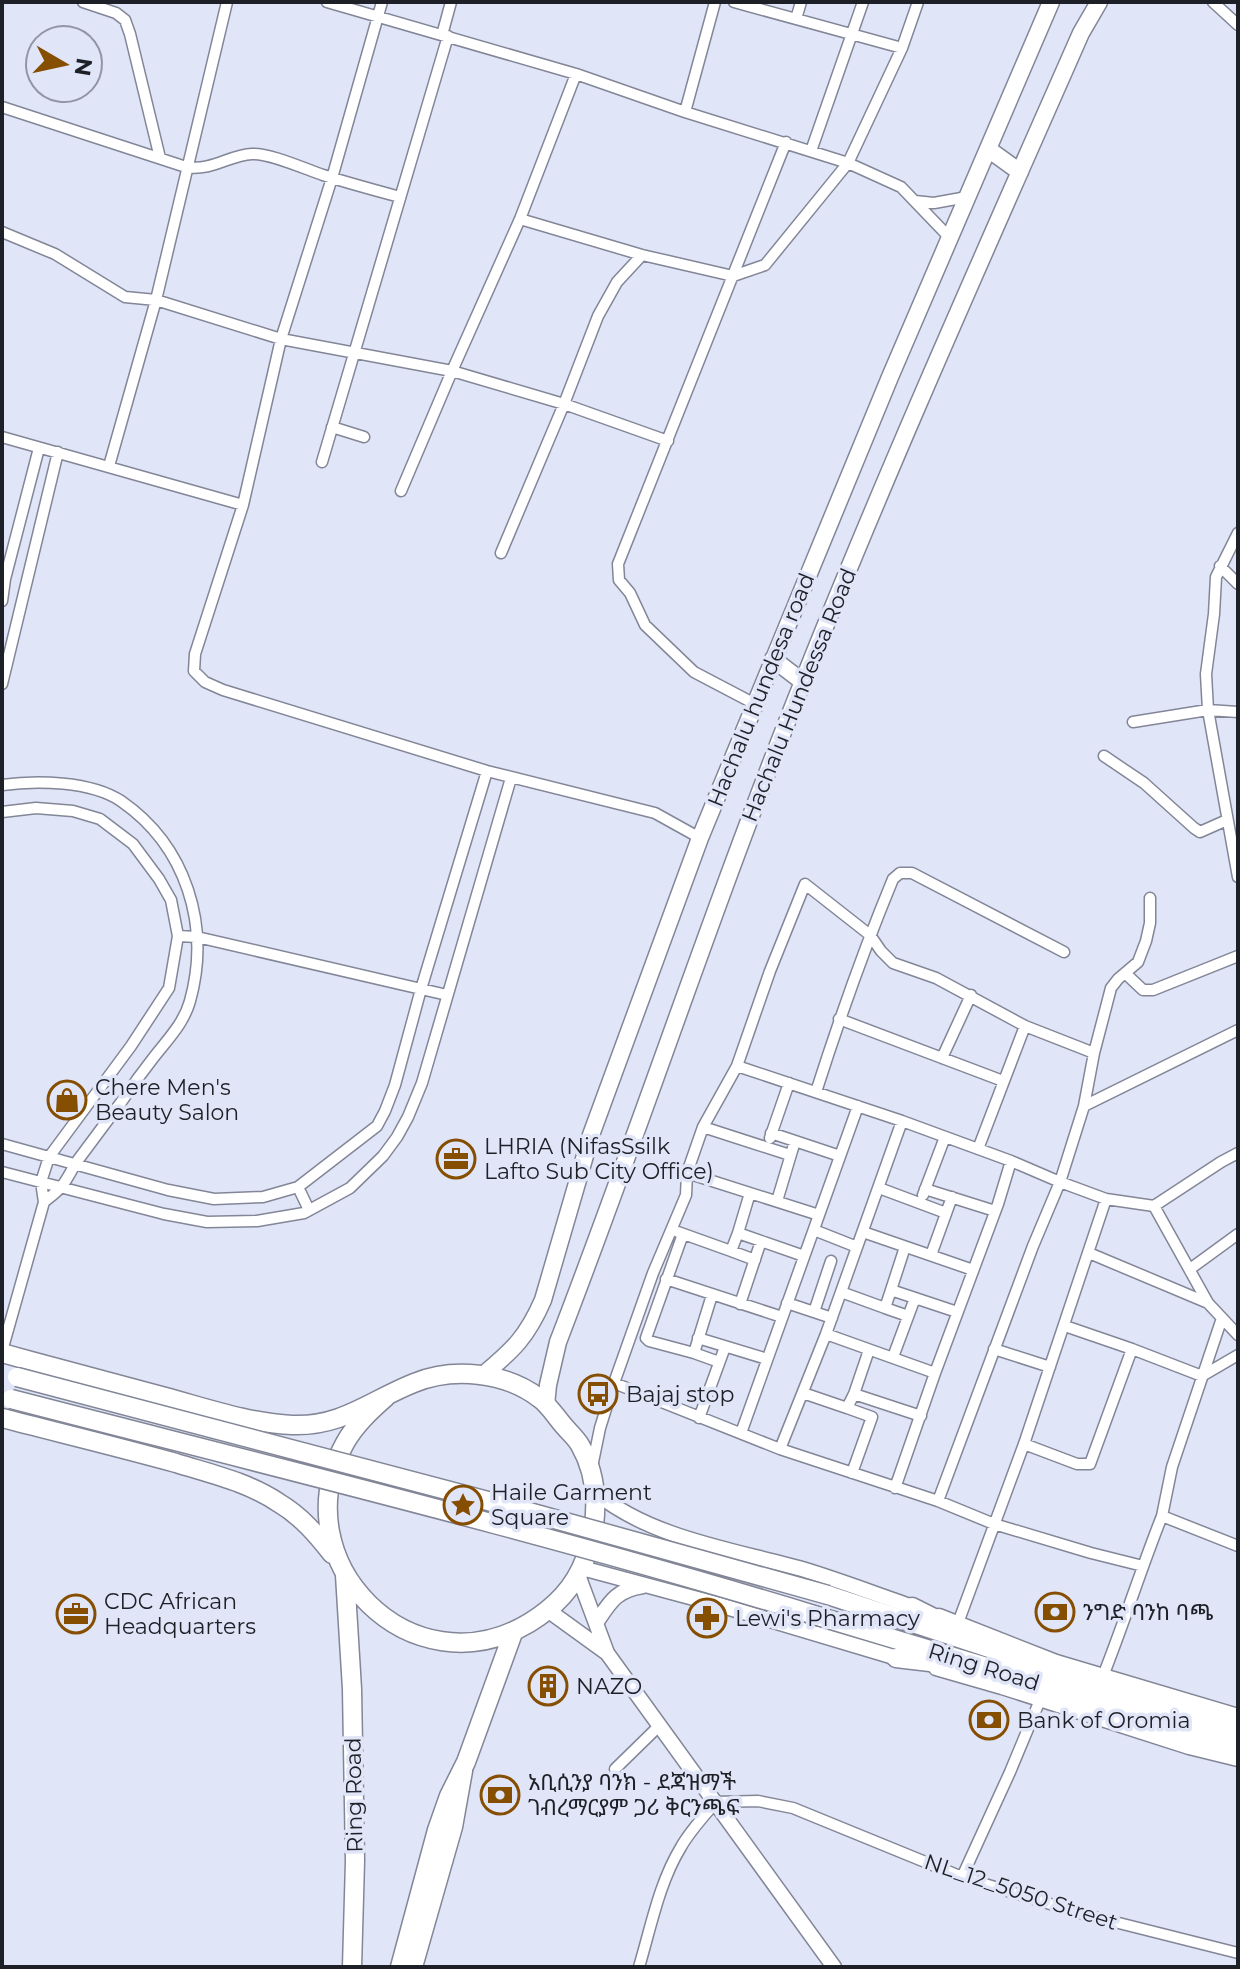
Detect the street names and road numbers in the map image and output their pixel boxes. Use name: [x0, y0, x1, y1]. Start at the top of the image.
street label: Hachalu Hundessa Road: [736, 564, 862, 826]
street label: Hachalu hundesa road: [702, 569, 820, 811]
street label: Ring Road: [925, 1637, 1043, 1697]
street label: Ring Road: [339, 1737, 369, 1853]
street label: NL_12_5050 Street: [921, 1848, 1121, 1936]

